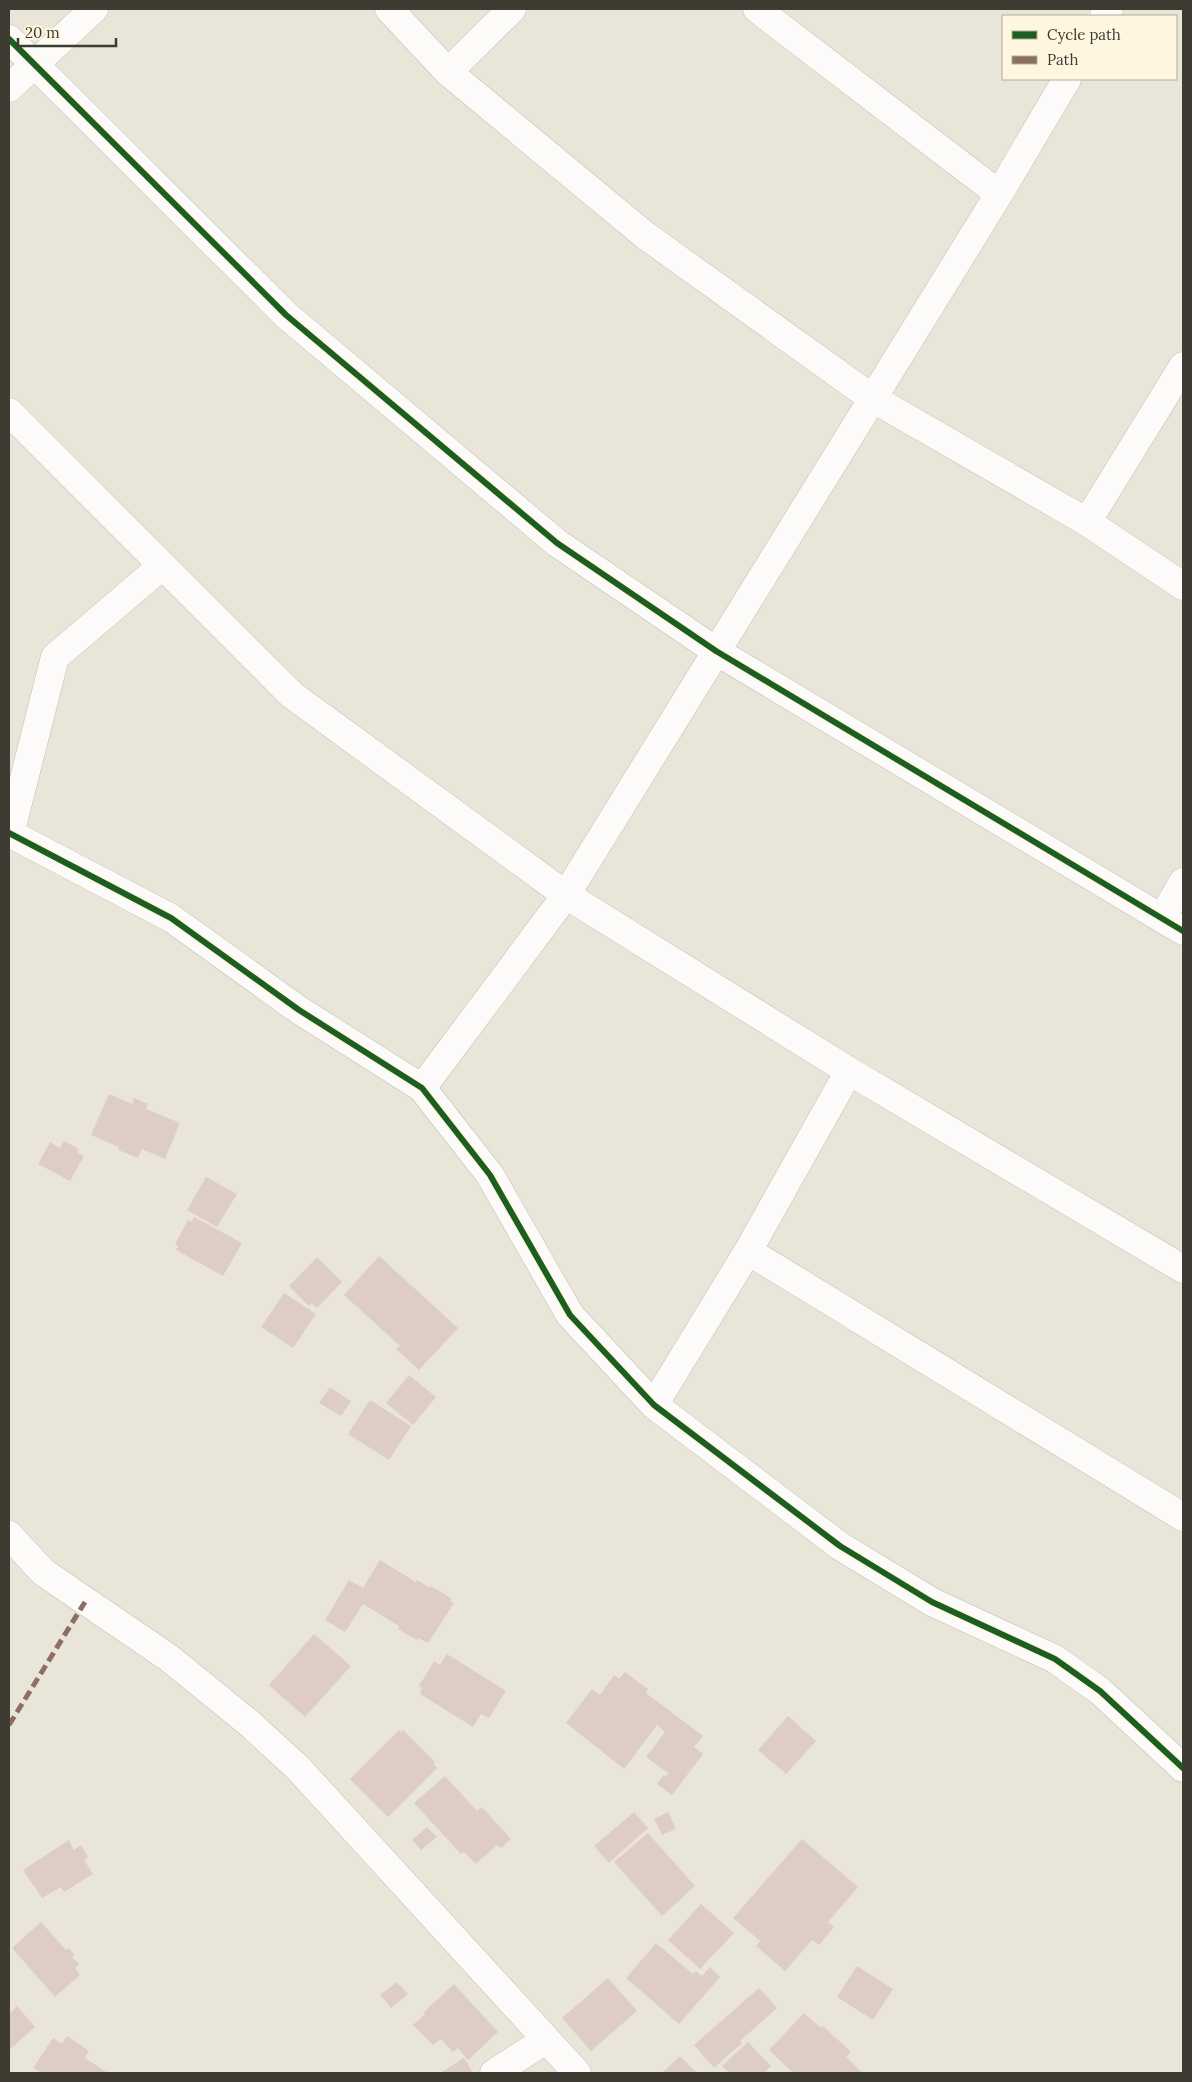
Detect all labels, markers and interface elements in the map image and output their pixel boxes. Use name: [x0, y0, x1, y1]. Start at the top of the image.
scale bar: [18, 15, 115, 47]
legend: [1002, 15, 1177, 80]
text: 20 m: [25, 23, 60, 42]
text: Cycle path: [1047, 25, 1121, 44]
text: Path: [1047, 50, 1078, 69]

